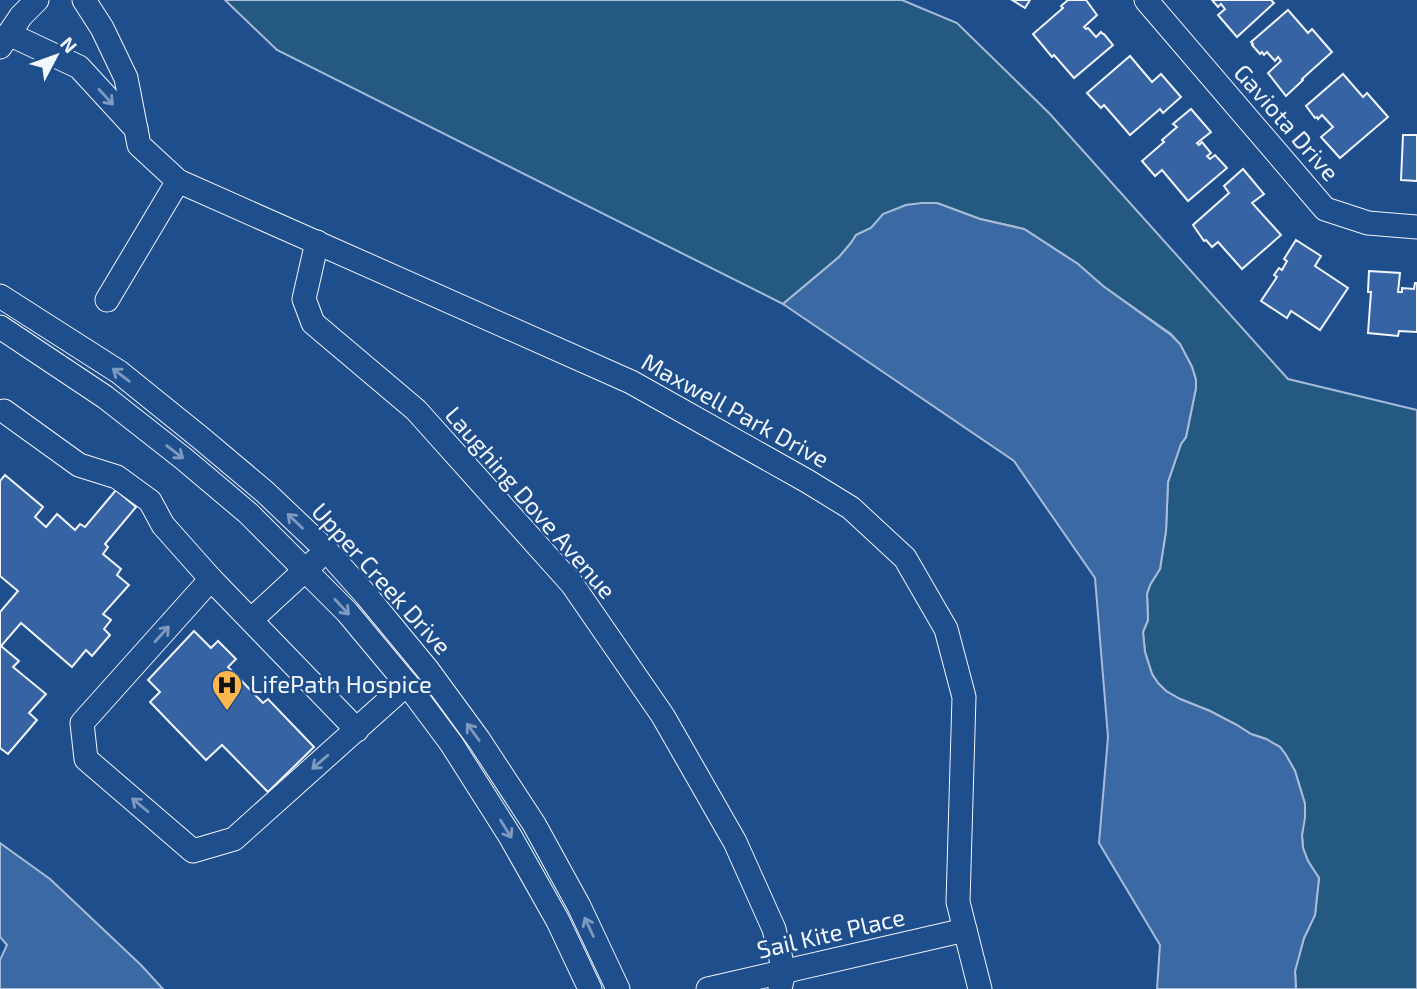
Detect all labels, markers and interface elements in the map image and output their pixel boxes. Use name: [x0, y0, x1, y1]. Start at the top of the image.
north arrow: [21, 21, 91, 91]
text: N: [56, 32, 82, 57]
street label: Gaviota Drive: [1229, 58, 1346, 186]
one-way arrow: [97, 88, 114, 105]
street label: Maxwell Park Drive: [637, 346, 834, 473]
one-way arrow: [112, 367, 131, 382]
street label: Laughing Dove Avenue: [440, 400, 623, 604]
one-way arrow: [166, 445, 184, 460]
street label: Upper Creek Drive: [306, 496, 458, 660]
one-way arrow: [287, 512, 304, 529]
one-way arrow: [333, 598, 350, 615]
one-way arrow: [154, 625, 170, 643]
hospital icon: LifePath Hospice: [210, 668, 244, 712]
place label: LifePath Hospice: [250, 669, 432, 698]
one-way arrow: [466, 723, 480, 742]
one-way arrow: [311, 754, 329, 770]
one-way arrow: [131, 797, 149, 813]
one-way arrow: [499, 818, 513, 838]
street label: Sail Kite Place: [754, 901, 907, 964]
one-way arrow: [582, 917, 595, 938]

